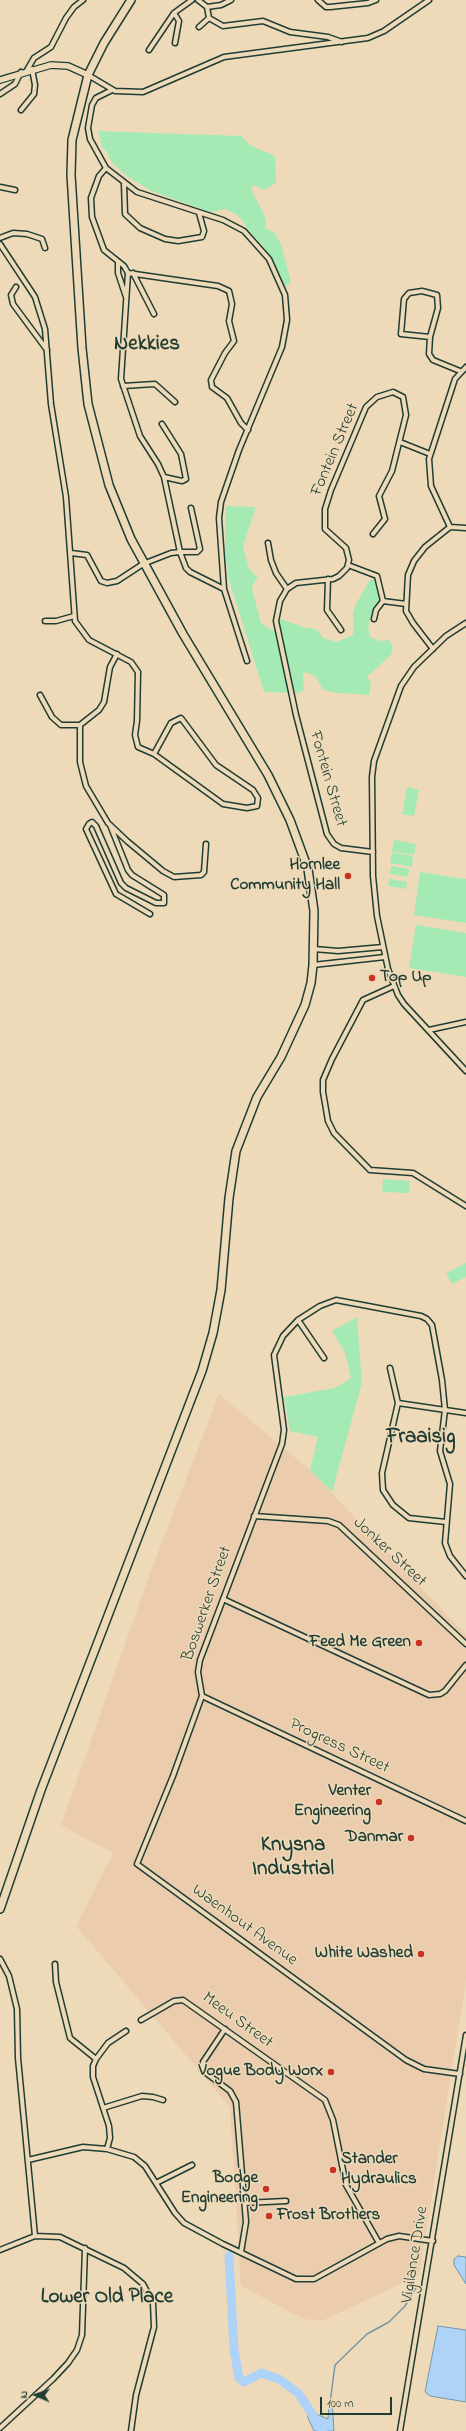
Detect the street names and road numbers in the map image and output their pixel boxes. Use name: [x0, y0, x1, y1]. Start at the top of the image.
street label: Fontein Street: [307, 401, 365, 499]
street label: Fontein Street: [304, 729, 350, 829]
street label: Jonker Street: [348, 1514, 430, 1592]
street label: Boswerker Street: [179, 1544, 237, 1664]
street label: Progress Street: [286, 1715, 392, 1779]
street label: Waenhout Avenue: [187, 1881, 301, 1971]
street label: Meeu Street: [198, 1989, 276, 2053]
street label: Vigilance Drive: [398, 2205, 434, 2305]

